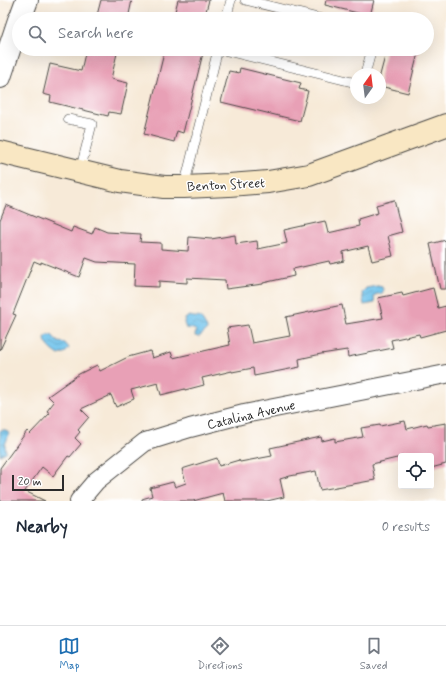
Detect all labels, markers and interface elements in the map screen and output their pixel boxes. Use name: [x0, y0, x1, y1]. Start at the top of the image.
search box: [12, 12, 434, 56]
icon: search: [26, 23, 48, 45]
text: Search here: [58, 24, 134, 44]
north arrow: [350, 68, 386, 104]
street label: Benton Street: [187, 175, 266, 196]
street label: Catalina Avenue: [206, 397, 297, 434]
map controls: [398, 453, 434, 489]
button: locate: [398, 453, 434, 489]
scale bar: [12, 473, 64, 492]
text: 20 m: [18, 475, 41, 489]
text: Nearby: [16, 516, 68, 538]
text: 0 results: [382, 519, 430, 536]
tab: Map: [58, 635, 80, 673]
tab: Directions: [197, 635, 243, 673]
tab: Saved: [360, 635, 387, 673]

